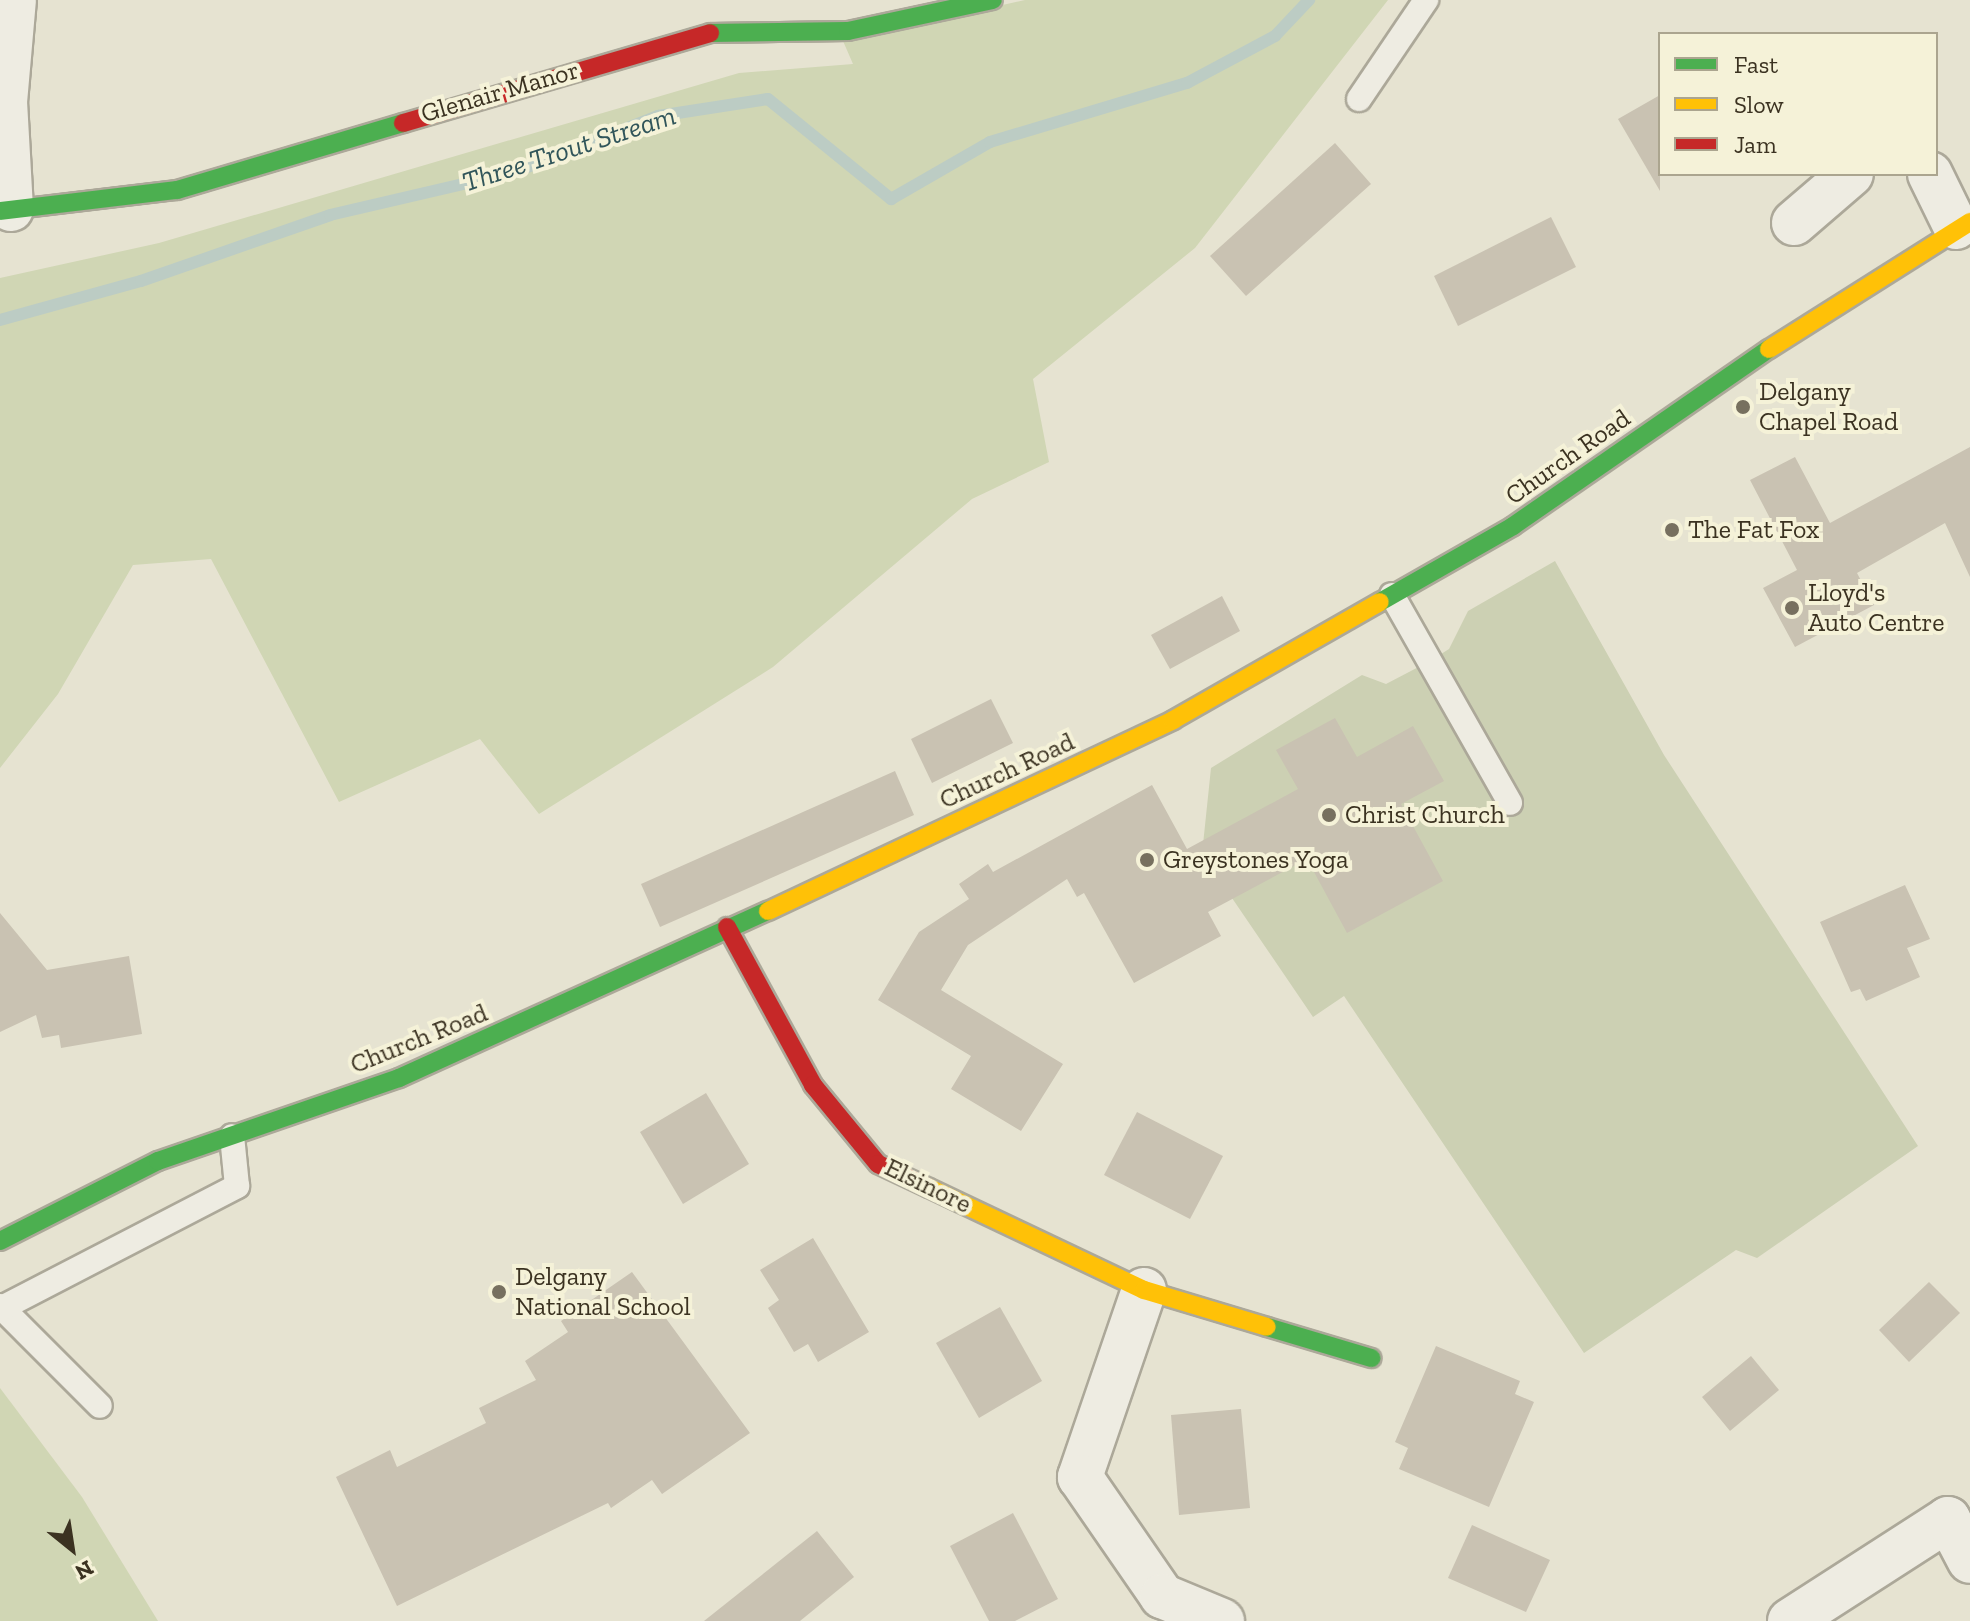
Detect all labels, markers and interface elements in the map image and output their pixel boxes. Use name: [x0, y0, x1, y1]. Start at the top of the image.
legend: [1658, 32, 1938, 176]
text: Fast: [1734, 50, 1778, 79]
street label: Glenair Manor: [417, 55, 583, 129]
text: Slow: [1734, 90, 1784, 119]
water label: Three Trout Stream: [458, 99, 680, 199]
text: Jam: [1734, 130, 1777, 159]
place label: Delgany Chapel Road: [1759, 376, 1898, 438]
marker: Delgany Chapel Road: [1734, 398, 1752, 416]
street label: Church Road: [1500, 403, 1636, 511]
place label: The Fat Fox: [1688, 514, 1819, 546]
marker: The Fat Fox: [1663, 521, 1681, 539]
place label: Lloyd's Auto Centre: [1808, 577, 1945, 638]
marker: Lloyd's Auto Centre: [1783, 599, 1801, 617]
street label: Church Road: [935, 726, 1079, 816]
place label: Christ Church: [1345, 799, 1505, 831]
marker: Christ Church: [1320, 806, 1338, 824]
place label: Greystones Yoga: [1163, 844, 1349, 876]
marker: Greystones Yoga: [1138, 851, 1156, 869]
street label: Church Road: [346, 997, 492, 1081]
street label: Elsinore: [880, 1152, 976, 1220]
place label: Delgany National School: [515, 1261, 691, 1322]
marker: Delgany National School: [490, 1283, 508, 1301]
north arrow: [32, 1509, 112, 1589]
text: N: [70, 1554, 98, 1586]

